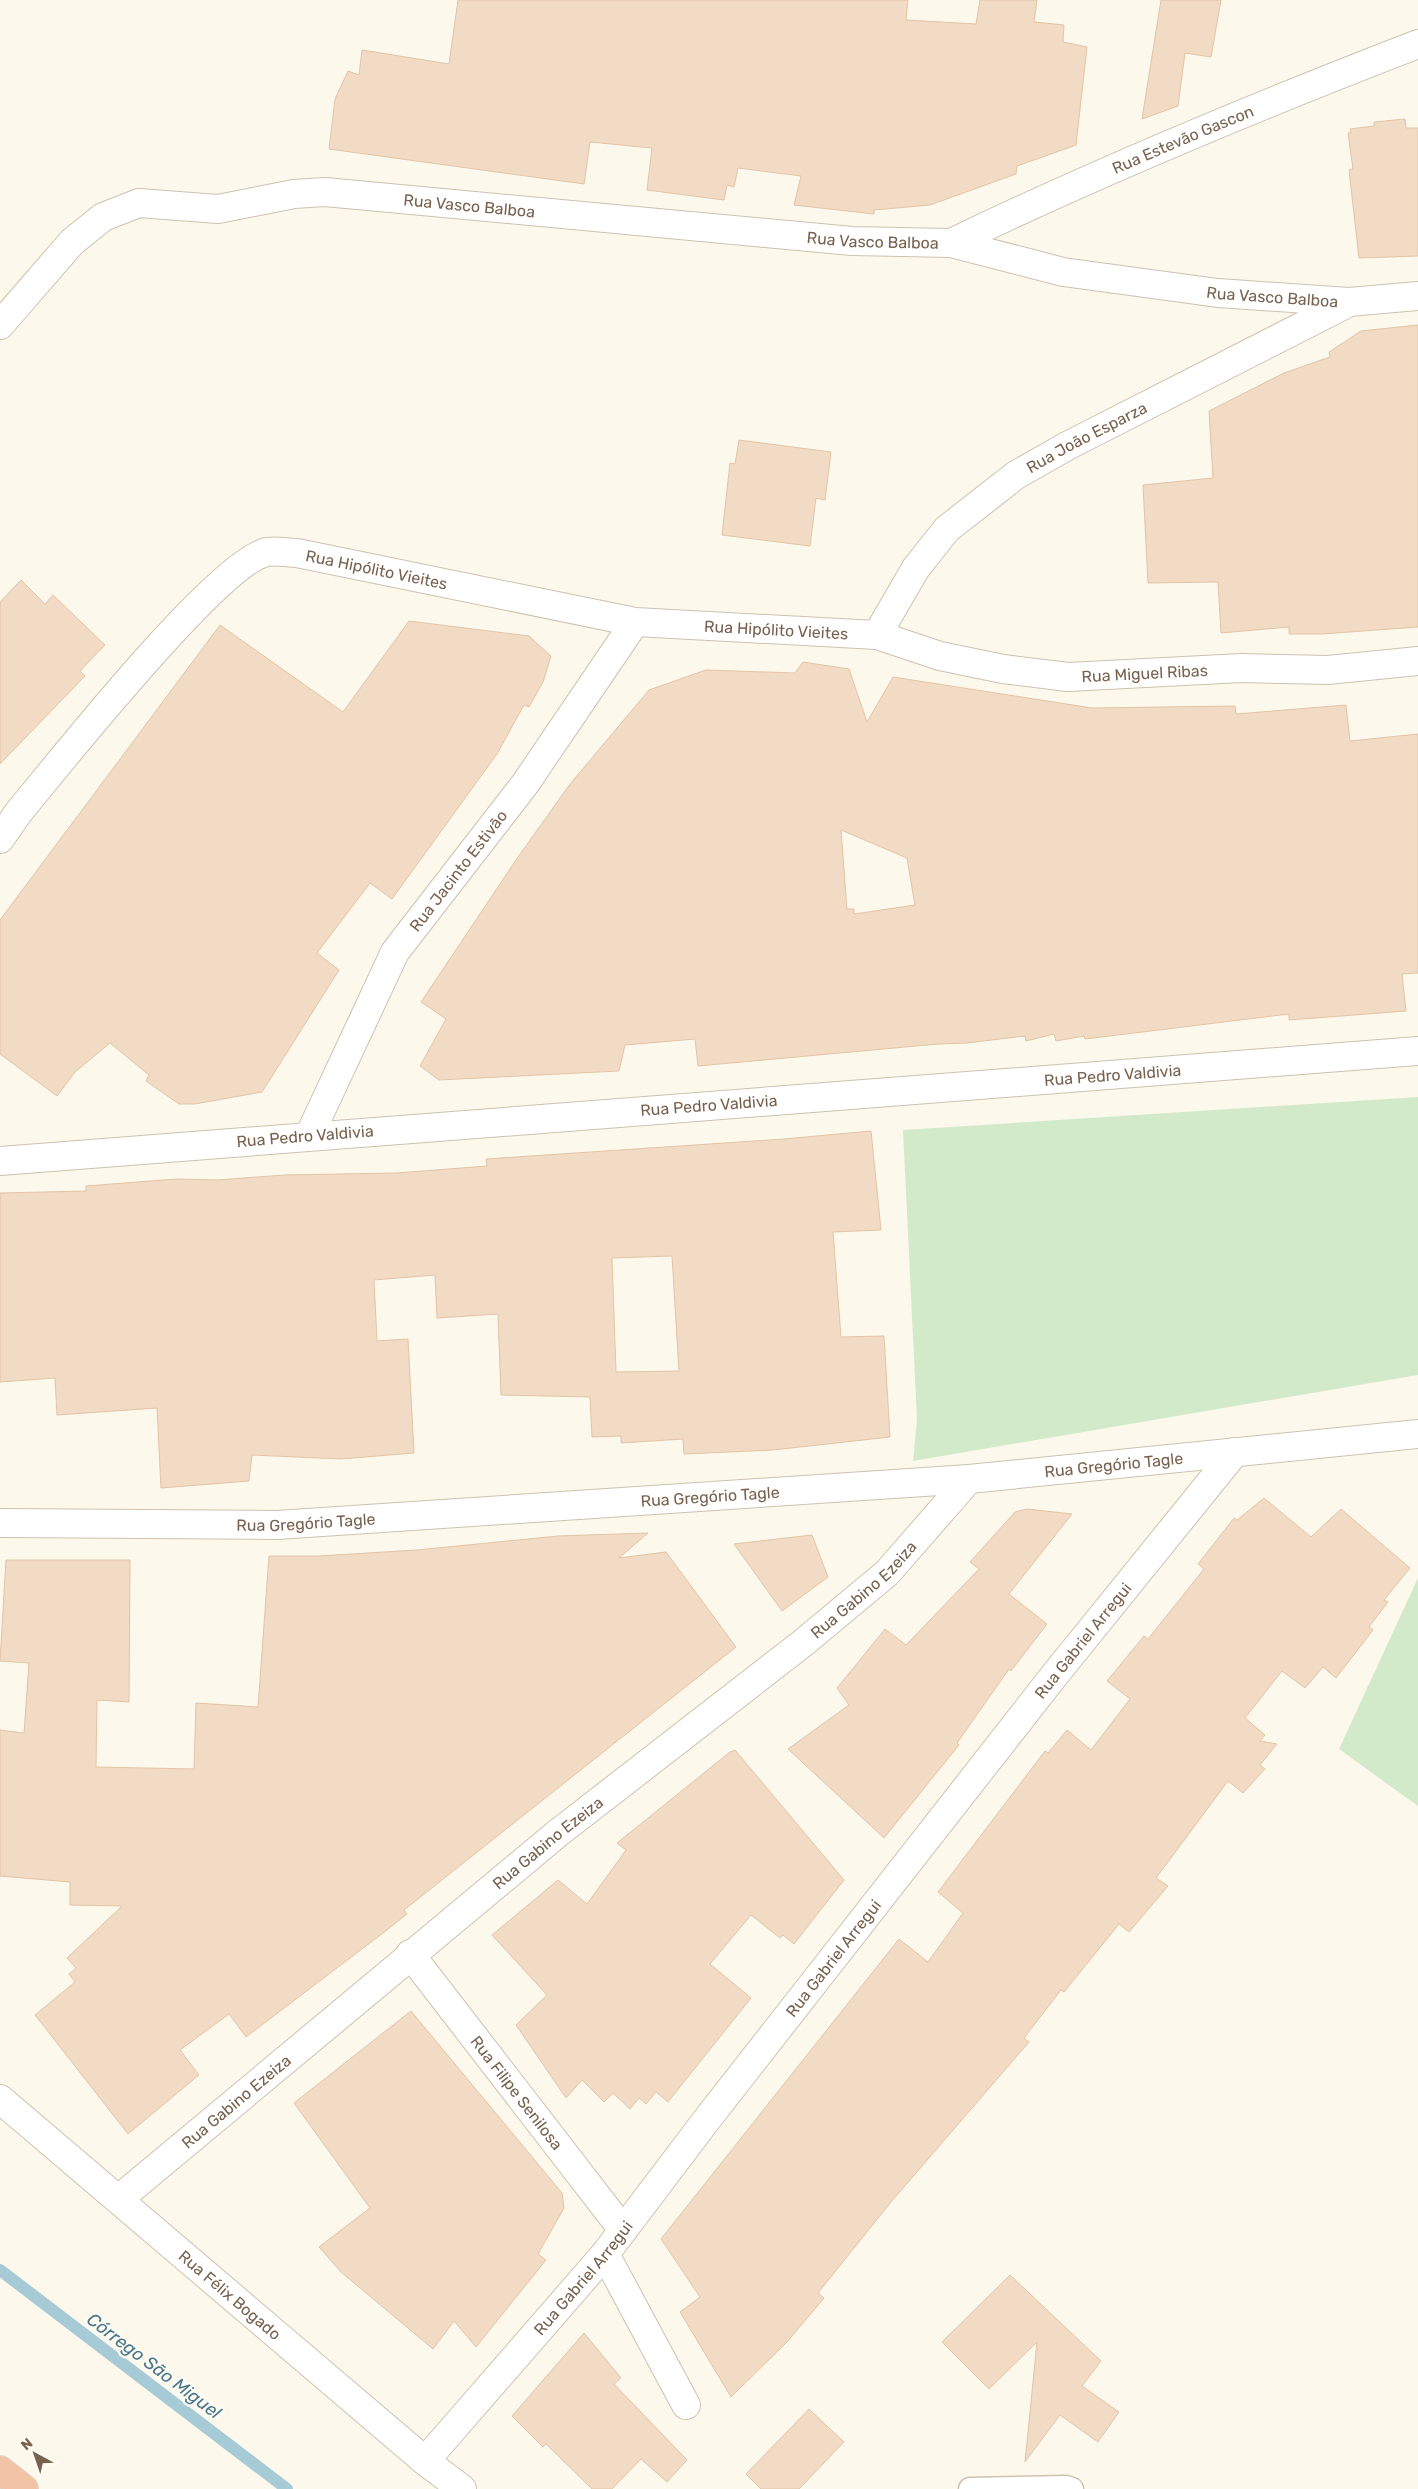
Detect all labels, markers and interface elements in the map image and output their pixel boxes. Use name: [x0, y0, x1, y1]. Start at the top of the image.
street label: Rua Estevão Gascon: [1109, 101, 1257, 178]
street label: Rua Vasco Balboa: [403, 190, 536, 221]
street label: Rua Vasco Balboa: [806, 228, 939, 253]
street label: Rua Vasco Balboa: [1205, 283, 1339, 311]
street label: Rua João Esparza: [1023, 398, 1150, 477]
street label: Rua Hipólito Vieites: [304, 546, 449, 593]
street label: Rua Hipólito Vieites: [704, 617, 849, 643]
street label: Rua Miguel Ribas: [1081, 661, 1208, 686]
street label: Rua Jacinto Estivão: [406, 806, 511, 935]
street label: Rua Pedro Valdivia: [1043, 1061, 1182, 1090]
street label: Rua Pedro Valdivia: [640, 1091, 778, 1120]
street label: Rua Pedro Valdivia: [236, 1121, 374, 1151]
street label: Rua Gregório Tagle: [1044, 1449, 1184, 1481]
street label: Rua Gregório Tagle: [640, 1483, 780, 1511]
street label: Rua Gregório Tagle: [236, 1509, 376, 1535]
street label: Rua Gabino Ezeiza: [807, 1537, 921, 1643]
street label: Rua Gabriel Arregui: [1031, 1579, 1136, 1702]
street label: Rua Gabino Ezeiza: [489, 1793, 607, 1893]
street label: Rua Gabriel Arregui: [782, 1896, 885, 2021]
street label: Rua Filipe Senilosa: [467, 2032, 566, 2154]
street label: Rua Gabino Ezeiza: [178, 2051, 295, 2153]
street label: Rua Gabriel Arregui: [530, 2217, 637, 2339]
street label: Rua Félix Bogado: [175, 2246, 285, 2344]
water label: Córrego São Miguel: [82, 2308, 226, 2424]
north arrow: [10, 2429, 60, 2479]
text: N: [18, 2435, 36, 2454]

